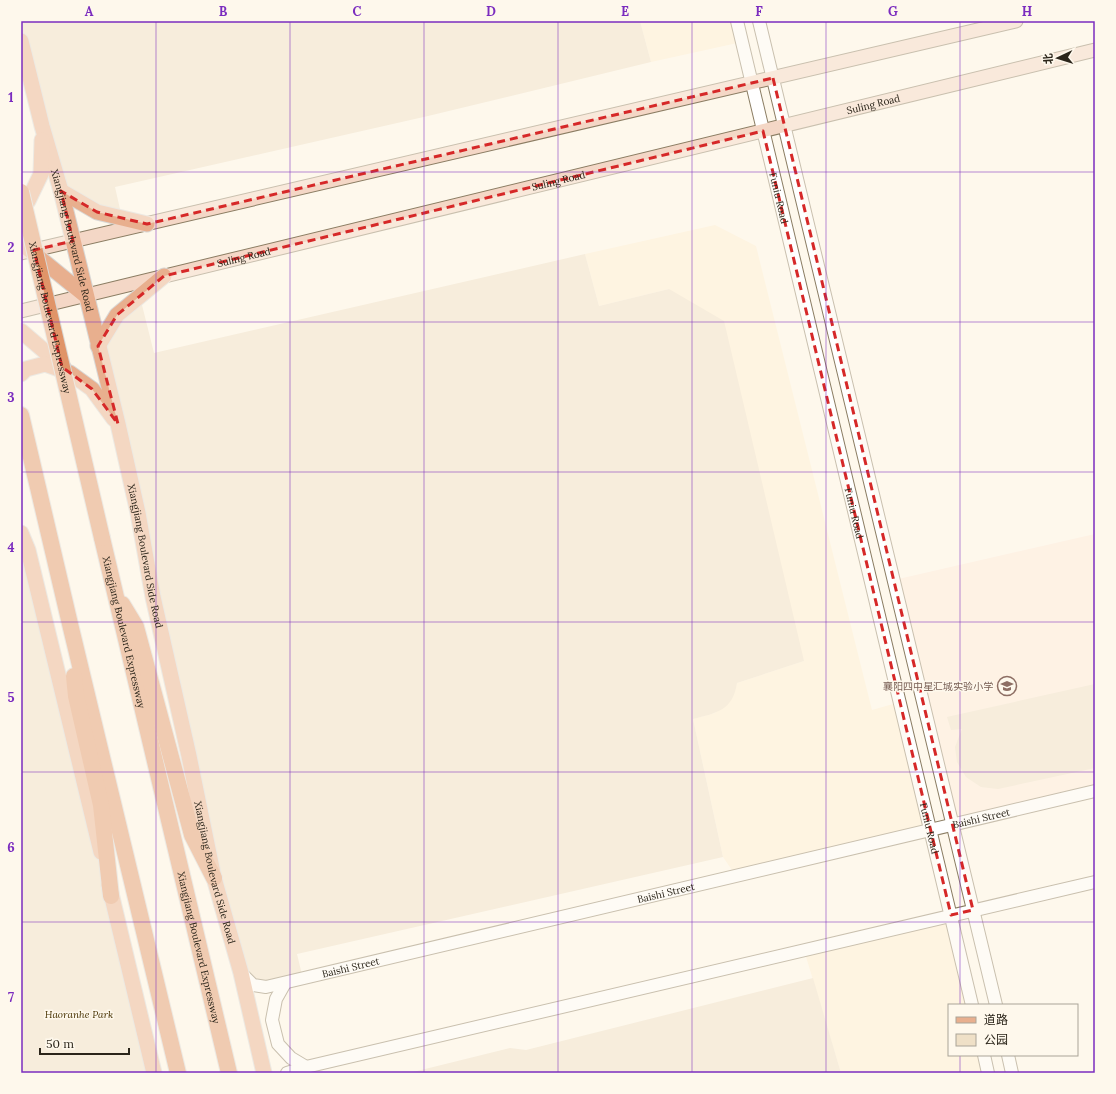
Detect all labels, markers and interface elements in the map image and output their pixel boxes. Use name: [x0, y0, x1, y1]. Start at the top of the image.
text: A: [85, 3, 94, 20]
text: B: [219, 3, 228, 20]
text: C: [353, 3, 362, 20]
text: D: [486, 3, 496, 20]
text: E: [621, 3, 629, 20]
text: F: [755, 3, 763, 20]
text: G: [888, 3, 898, 20]
text: H: [1022, 3, 1032, 20]
north arrow: [1038, 38, 1078, 78]
text: 北: [1041, 53, 1055, 65]
text: 1: [8, 89, 14, 106]
street label: Suling Road: [845, 92, 901, 117]
street label: Xiangjiang Boulevard Side Road: [48, 168, 96, 313]
street label: Suling Road: [530, 168, 587, 194]
street label: Funiu Road: [766, 171, 791, 225]
text: 2: [8, 239, 15, 256]
street label: Xiangjiang Boulevard Expressway: [26, 241, 74, 396]
street label: Suling Road: [216, 245, 272, 270]
text: 3: [7, 389, 15, 406]
street label: Xiangjiang Boulevard Side Road: [125, 483, 166, 629]
street label: Funiu Road: [842, 486, 866, 540]
text: 4: [7, 539, 15, 556]
street label: Xiangjiang Boulevard Expressway: [100, 555, 148, 710]
school or university icon: 襄阳四中星汇城实验小学: [996, 675, 1018, 697]
place label: 襄阳四中星汇城实验小学: [883, 680, 993, 693]
text: 5: [7, 689, 15, 706]
street label: Xiangjiang Boulevard Side Road: [191, 800, 238, 945]
street label: Funiu Road: [917, 802, 942, 855]
street label: Baishi Street: [951, 805, 1011, 831]
text: 6: [7, 839, 15, 856]
street label: Xiangjiang Boulevard Expressway: [174, 871, 223, 1026]
street label: Baishi Street: [636, 880, 696, 906]
street label: Baishi Street: [321, 954, 381, 981]
text: 7: [8, 989, 14, 1006]
legend: [948, 1004, 1078, 1056]
park label: Haoranhe Park: [45, 1008, 113, 1021]
text: 道路: [984, 1012, 1008, 1027]
scale bar: [40, 1030, 129, 1056]
text: 公园: [984, 1032, 1008, 1047]
text: 50 m: [46, 1036, 74, 1051]

